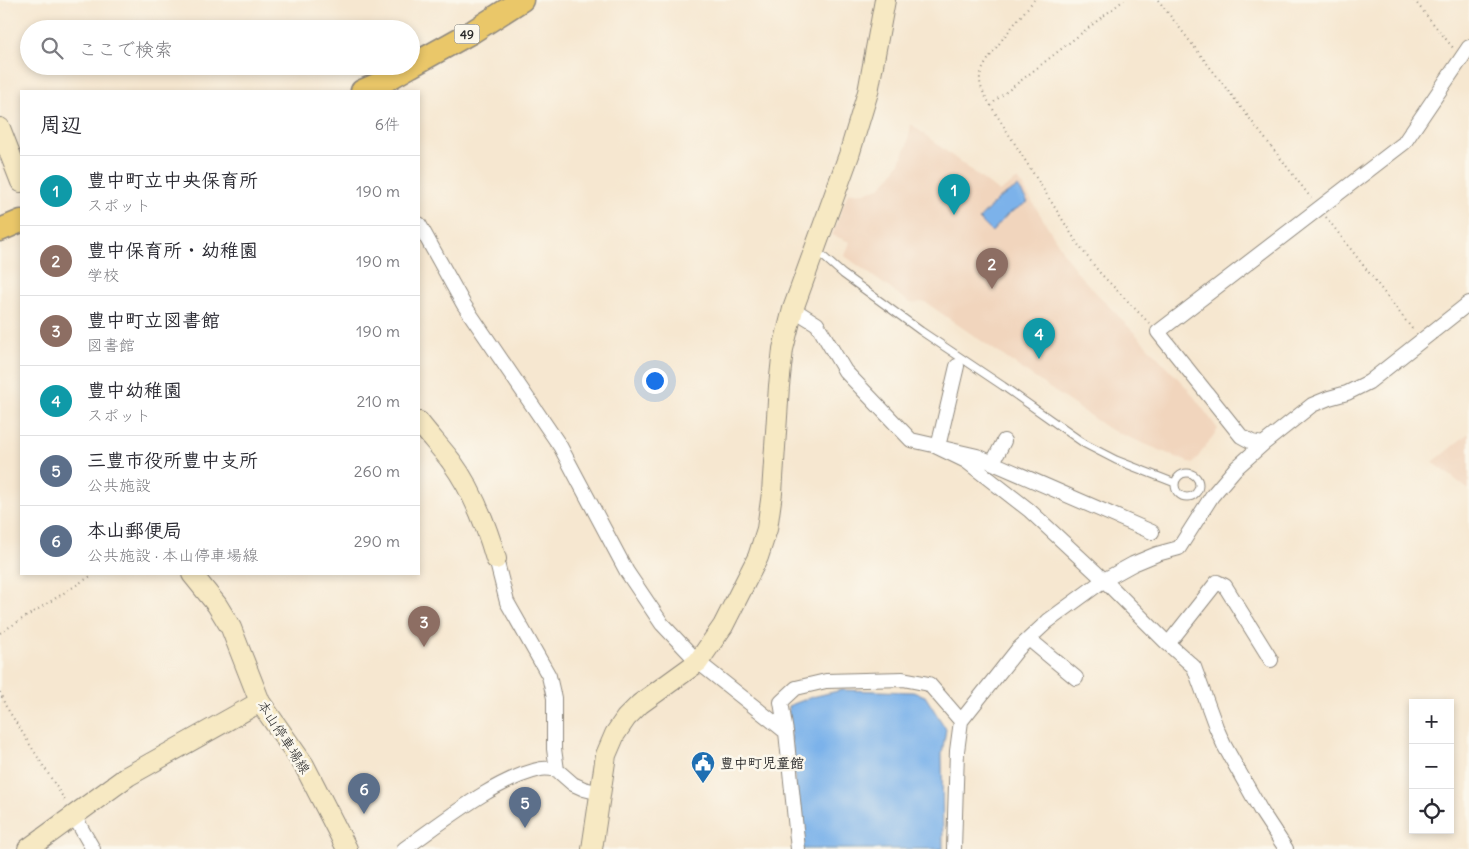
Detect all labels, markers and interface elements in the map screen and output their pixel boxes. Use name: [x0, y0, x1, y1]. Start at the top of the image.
search box: [20, 20, 420, 75]
road number: 49: [454, 24, 480, 44]
icon: search: [38, 34, 66, 62]
text: ここで検索: [78, 37, 173, 61]
text: 周辺: [40, 111, 82, 138]
text: 6件: [375, 114, 400, 134]
text: 豊中町立中央保育所: [87, 168, 258, 192]
pin: 1: [938, 174, 970, 215]
text: 1: [53, 181, 59, 201]
text: 190 m: [356, 181, 400, 201]
text: スポット: [87, 195, 151, 215]
text: 豊中保育所・幼稚園: [87, 238, 258, 262]
pin: 2: [976, 248, 1008, 289]
text: 2: [52, 251, 60, 271]
text: 190 m: [356, 251, 400, 271]
text: 学校: [87, 265, 119, 285]
text: 豊中町立図書館: [87, 308, 220, 332]
pin: 4: [1023, 318, 1055, 359]
text: 3: [51, 321, 61, 341]
text: 190 m: [356, 321, 400, 341]
text: 図書館: [87, 335, 135, 355]
your location: [642, 368, 668, 394]
text: 豊中幼稚園: [87, 378, 182, 402]
text: 4: [51, 391, 61, 411]
text: 210 m: [357, 391, 400, 411]
text: スポット: [87, 405, 151, 425]
text: 三豊市役所豊中支所: [87, 448, 258, 472]
text: 5: [51, 461, 61, 481]
text: 260 m: [354, 461, 400, 481]
text: 公共施設: [87, 475, 151, 495]
text: 本山郵便局: [87, 518, 182, 542]
text: 6: [51, 531, 61, 551]
text: 290 m: [354, 531, 400, 551]
text: 公共施設 · 本山停車場線: [87, 545, 258, 565]
pin: 3: [408, 606, 440, 647]
street label: 本山停車場線: [254, 697, 314, 777]
map controls: [1409, 699, 1454, 834]
button: +: [1409, 699, 1454, 744]
button: −: [1409, 744, 1454, 789]
public building icon: 豊中町児童館: [690, 750, 716, 784]
place label: 豊中町児童館: [720, 754, 804, 772]
pin: 6: [348, 773, 380, 814]
pin: 5: [509, 787, 541, 828]
button: locate: [1409, 789, 1454, 834]

